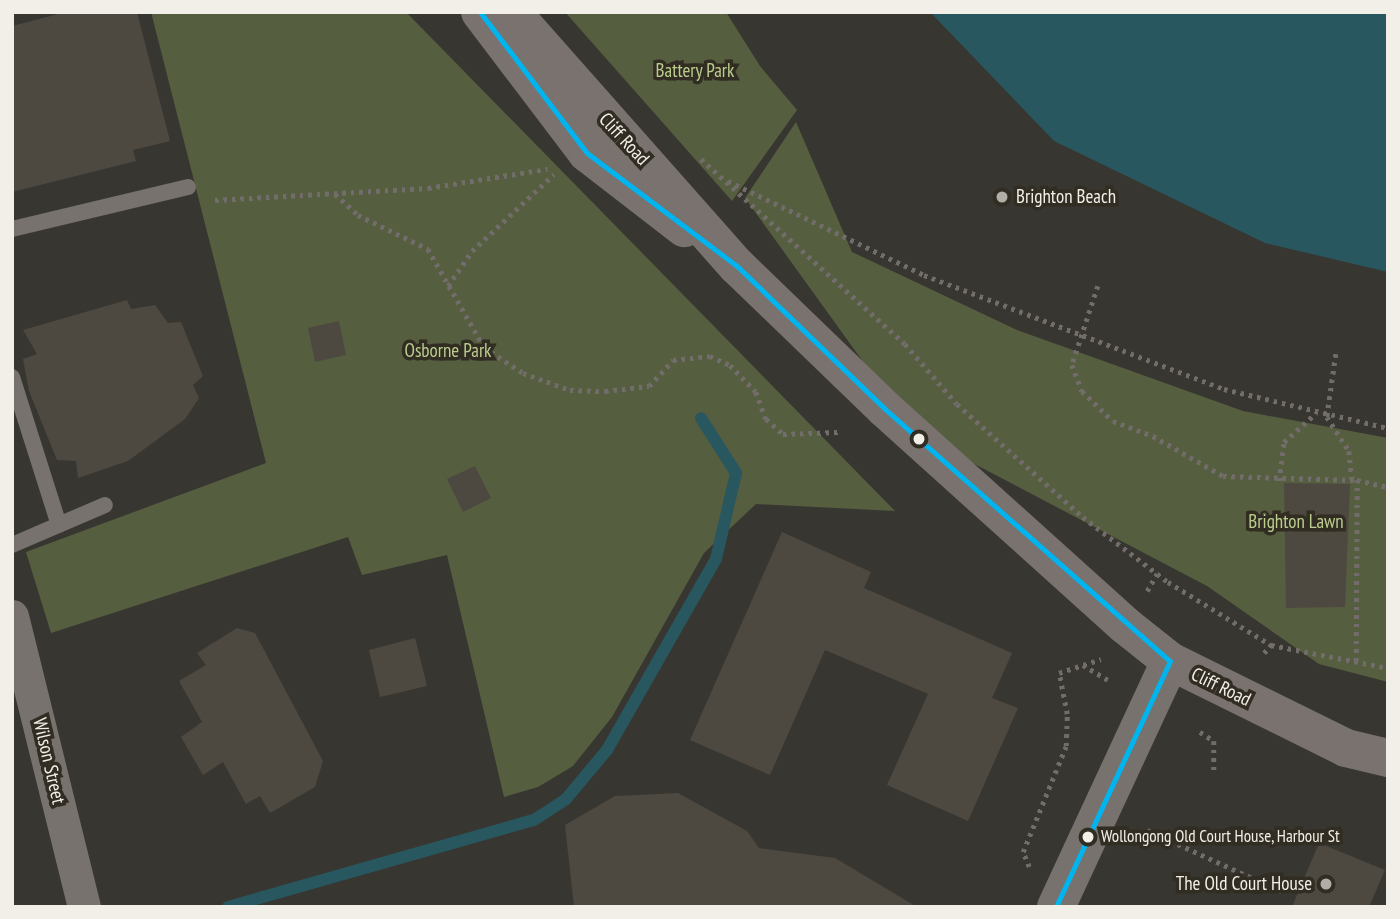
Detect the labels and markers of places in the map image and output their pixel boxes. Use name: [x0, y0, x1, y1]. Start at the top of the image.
place label: Brighton Beach: [1016, 186, 1116, 208]
marker: Brighton Beach: [994, 189, 1010, 205]
unlabelled marker: [912, 432, 926, 446]
place label: Wollongong Old Court House, Harbour St: [1101, 827, 1341, 847]
marker: Wollongong Old Court House, Harbour St: [1081, 830, 1095, 844]
place label: The Old Court House: [1176, 873, 1312, 895]
marker: The Old Court House: [1318, 876, 1334, 892]

